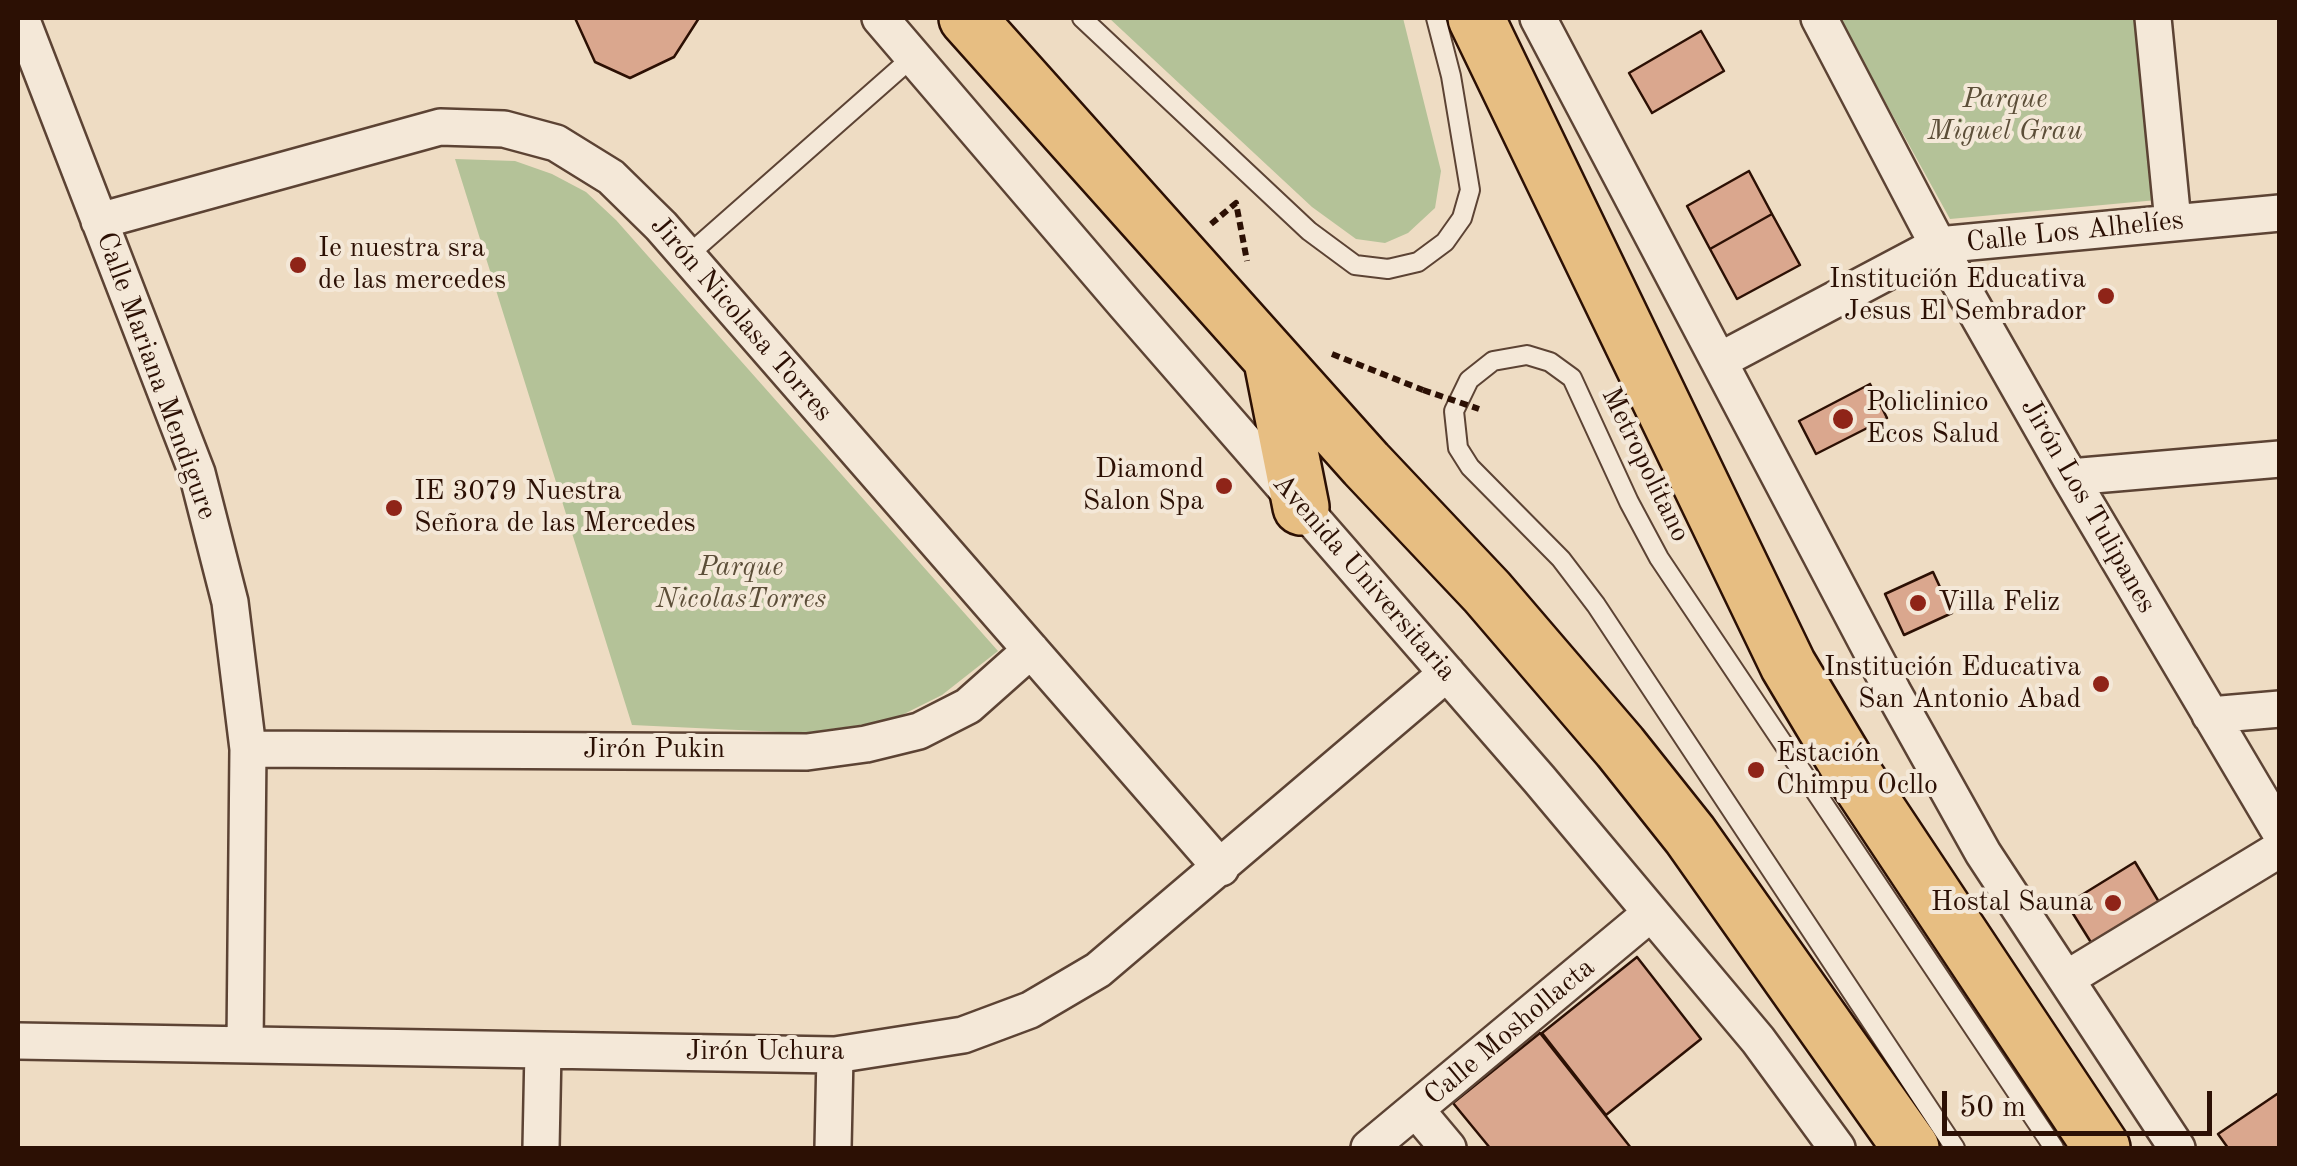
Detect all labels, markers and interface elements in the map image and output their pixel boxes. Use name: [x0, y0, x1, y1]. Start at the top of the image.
park label: Parque Miguel Grau: [1927, 83, 2083, 149]
street label: Calle Los Alhelíes: [1965, 204, 2185, 260]
street label: Jirón Nicolasa Torres: [643, 209, 839, 429]
street label: Calle Mariana Mendigure: [88, 228, 224, 524]
place label: Ie nuestra sra de las mercedes: [318, 232, 506, 298]
marker: Ie nuestra sra de las mercedes: [287, 254, 309, 276]
place label: Institución Educativa Jesus El Sembrador: [1829, 263, 2086, 329]
marker: Institución Educativa Jesus El Sembrador: [2095, 285, 2117, 307]
street label: Metropolitano: [1593, 382, 1697, 548]
place label: Policlinico Ecos Salud: [1866, 386, 2000, 452]
street label: Jirón Los Tulipanes: [2013, 393, 2163, 619]
marker: Policlinico Ecos Salud: [1830, 406, 1856, 432]
place label: Diamond Salon Spa: [1083, 453, 1204, 519]
street label: Avenida Universitaria: [1265, 468, 1463, 688]
place label: IE 3079 Nuestra Señora de las Mercedes: [414, 475, 696, 541]
marker: Diamond Salon Spa: [1213, 475, 1235, 497]
marker: IE 3079 Nuestra Señora de las Mercedes: [383, 497, 405, 519]
park label: Parque NicolasTorres: [656, 551, 826, 617]
place label: Villa Feliz: [1938, 586, 2060, 620]
marker: Villa Feliz: [1907, 592, 1929, 614]
place label: Institución Educativa San Antonio Abad: [1824, 651, 2081, 717]
marker: Institución Educativa San Antonio Abad: [2090, 673, 2112, 695]
street label: Jirón Pukin: [583, 733, 725, 767]
place label: Estación Chimpu Ocllo: [1776, 737, 1938, 803]
marker: Estación Chimpu Ocllo: [1745, 759, 1767, 781]
place label: Hostal Sauna: [1931, 886, 2093, 920]
marker: Hostal Sauna: [2102, 892, 2124, 914]
street label: Calle Moshollacta: [1418, 951, 1602, 1113]
street label: Jirón Uchura: [685, 1035, 845, 1069]
scale bar: [1947, 1071, 2217, 1133]
text: 50 m: [1959, 1093, 2026, 1123]

